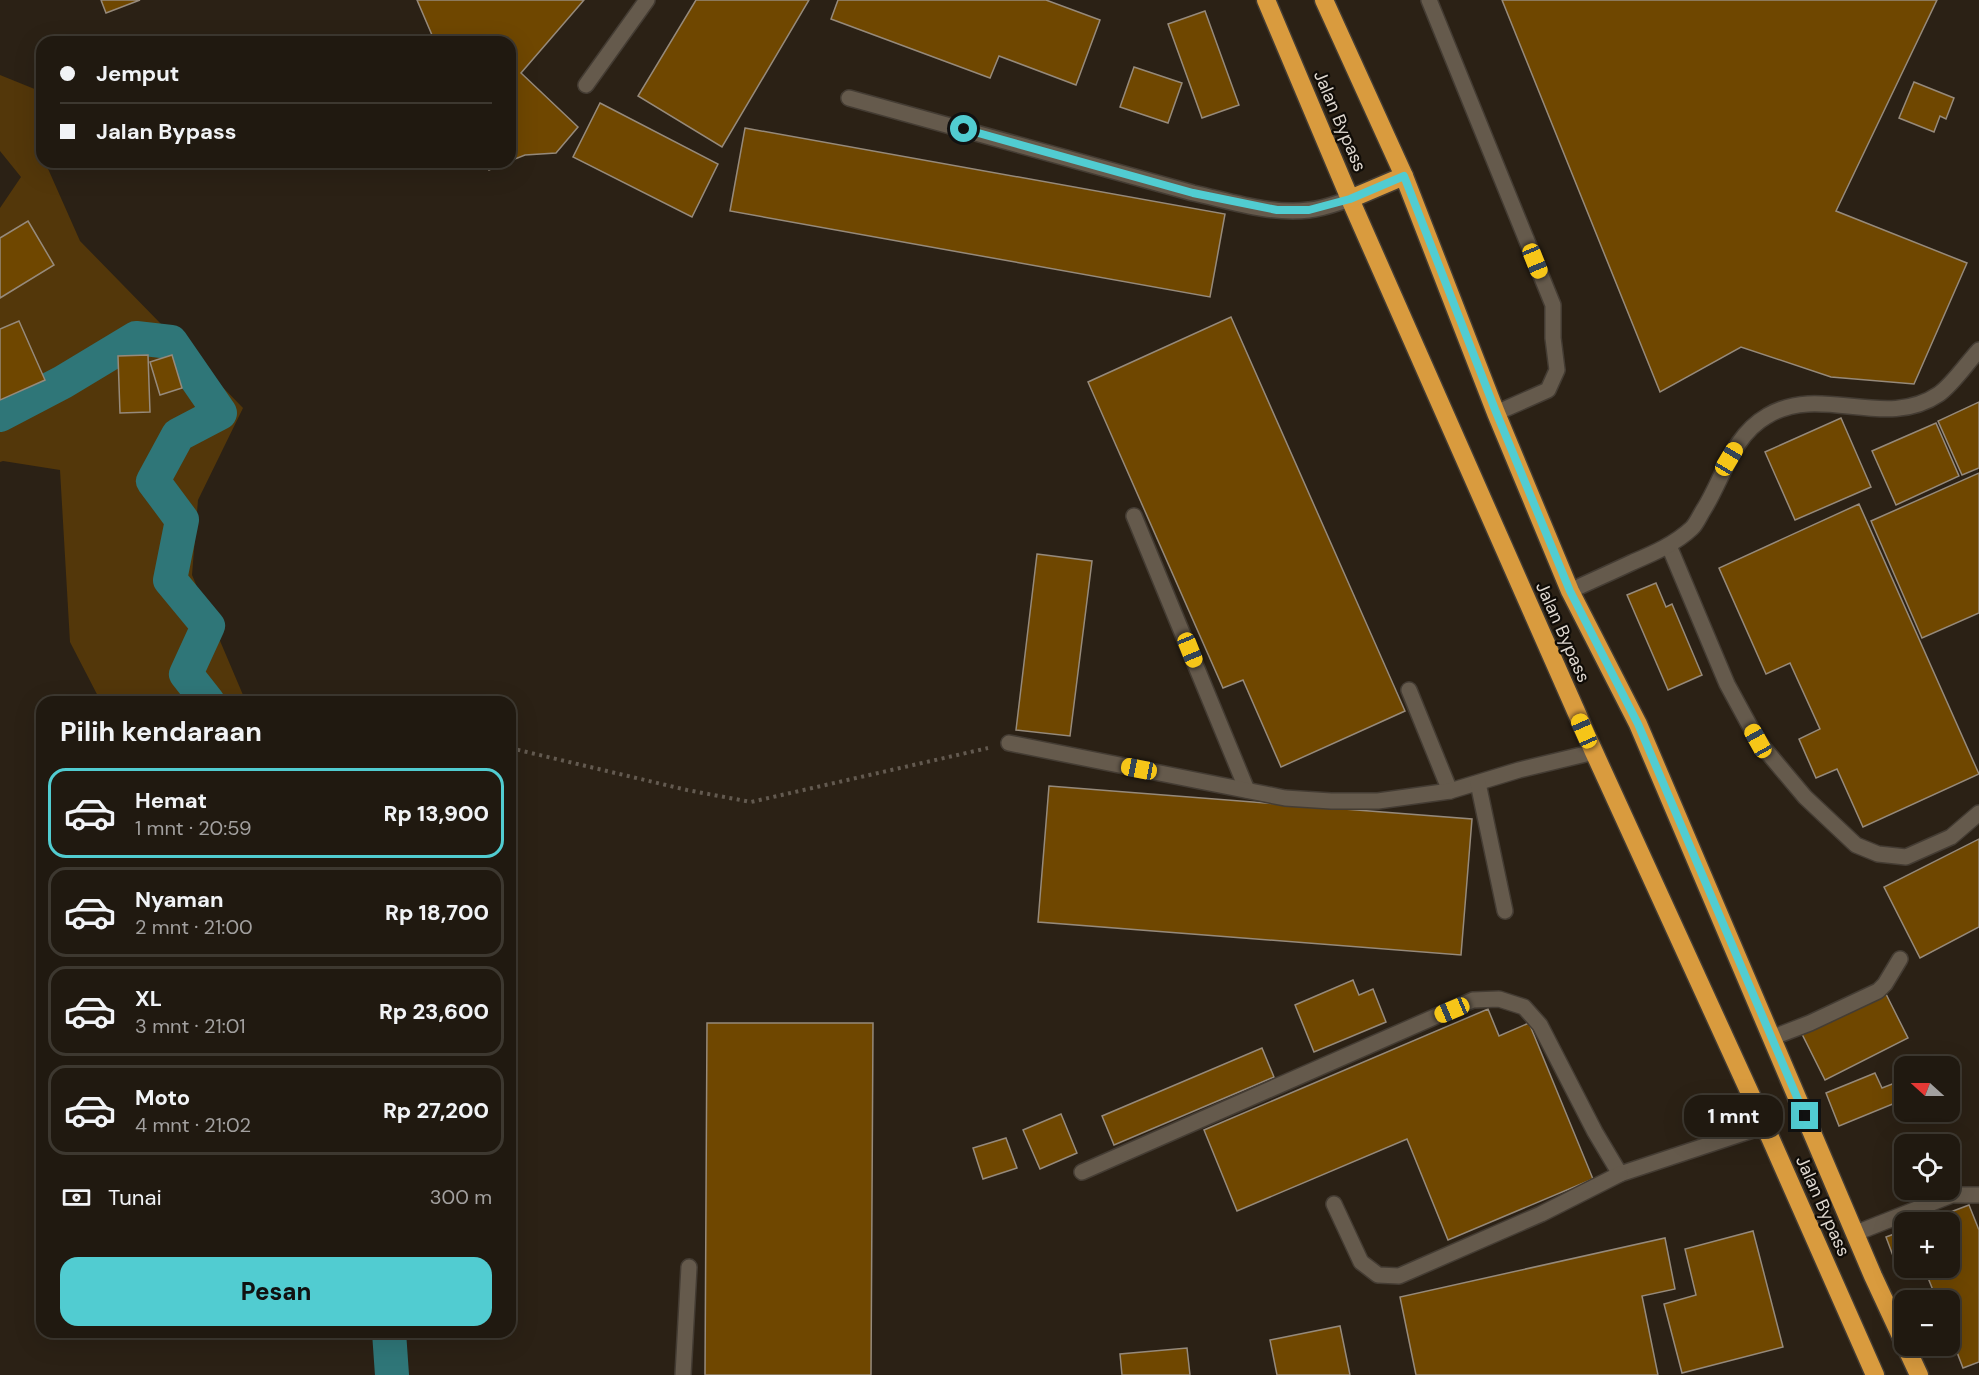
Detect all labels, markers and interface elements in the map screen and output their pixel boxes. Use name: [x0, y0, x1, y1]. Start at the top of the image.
text: Jemput: [96, 59, 179, 88]
street label: Jalan Bypass: [1308, 67, 1372, 175]
route start: [950, 115, 977, 142]
text: Jalan Bypass: [96, 117, 236, 146]
car: [1520, 241, 1550, 281]
car: [1712, 439, 1746, 479]
street label: Jalan Bypass: [1530, 578, 1596, 686]
car: [1175, 630, 1205, 670]
car: [1568, 711, 1600, 751]
text: Pilih kendaraan: [60, 714, 262, 749]
car: [1741, 721, 1775, 761]
car: [1120, 757, 1158, 781]
icon: car: [63, 786, 117, 840]
text: Hemat: [135, 786, 207, 815]
text: Rp 13,900: [383, 799, 489, 828]
text: 1 mnt · 20:59: [135, 815, 252, 841]
icon: car: [63, 885, 117, 939]
text: Nyaman: [135, 885, 224, 914]
text: Rp 18,700: [385, 898, 489, 927]
text: 2 mnt · 21:00: [135, 914, 253, 940]
icon: car: [63, 984, 117, 1038]
text: XL: [135, 984, 162, 1013]
car: [1432, 995, 1472, 1025]
text: Rp 23,600: [379, 997, 489, 1026]
text: 3 mnt · 21:01: [135, 1013, 246, 1039]
north arrow: [1894, 1056, 1960, 1122]
map controls: [1894, 1056, 1960, 1356]
icon: car: [63, 1083, 117, 1137]
text: Moto: [135, 1083, 190, 1112]
callout: 1 mnt: [1685, 1095, 1784, 1137]
text: Rp 27,200: [383, 1096, 489, 1125]
route end: [1791, 1102, 1818, 1129]
text: 1 mnt: [1707, 1103, 1760, 1129]
text: 4 mnt · 21:02: [135, 1112, 251, 1138]
button: locate: [1894, 1134, 1960, 1200]
street label: Jalan Bypass: [1790, 1152, 1856, 1260]
icon: cash: [60, 1181, 93, 1214]
text: Tunai: [108, 1183, 162, 1212]
text: 300 m: [430, 1184, 492, 1210]
button: +: [1894, 1212, 1960, 1278]
button: Pesan: [60, 1257, 492, 1326]
button: −: [1894, 1290, 1960, 1356]

